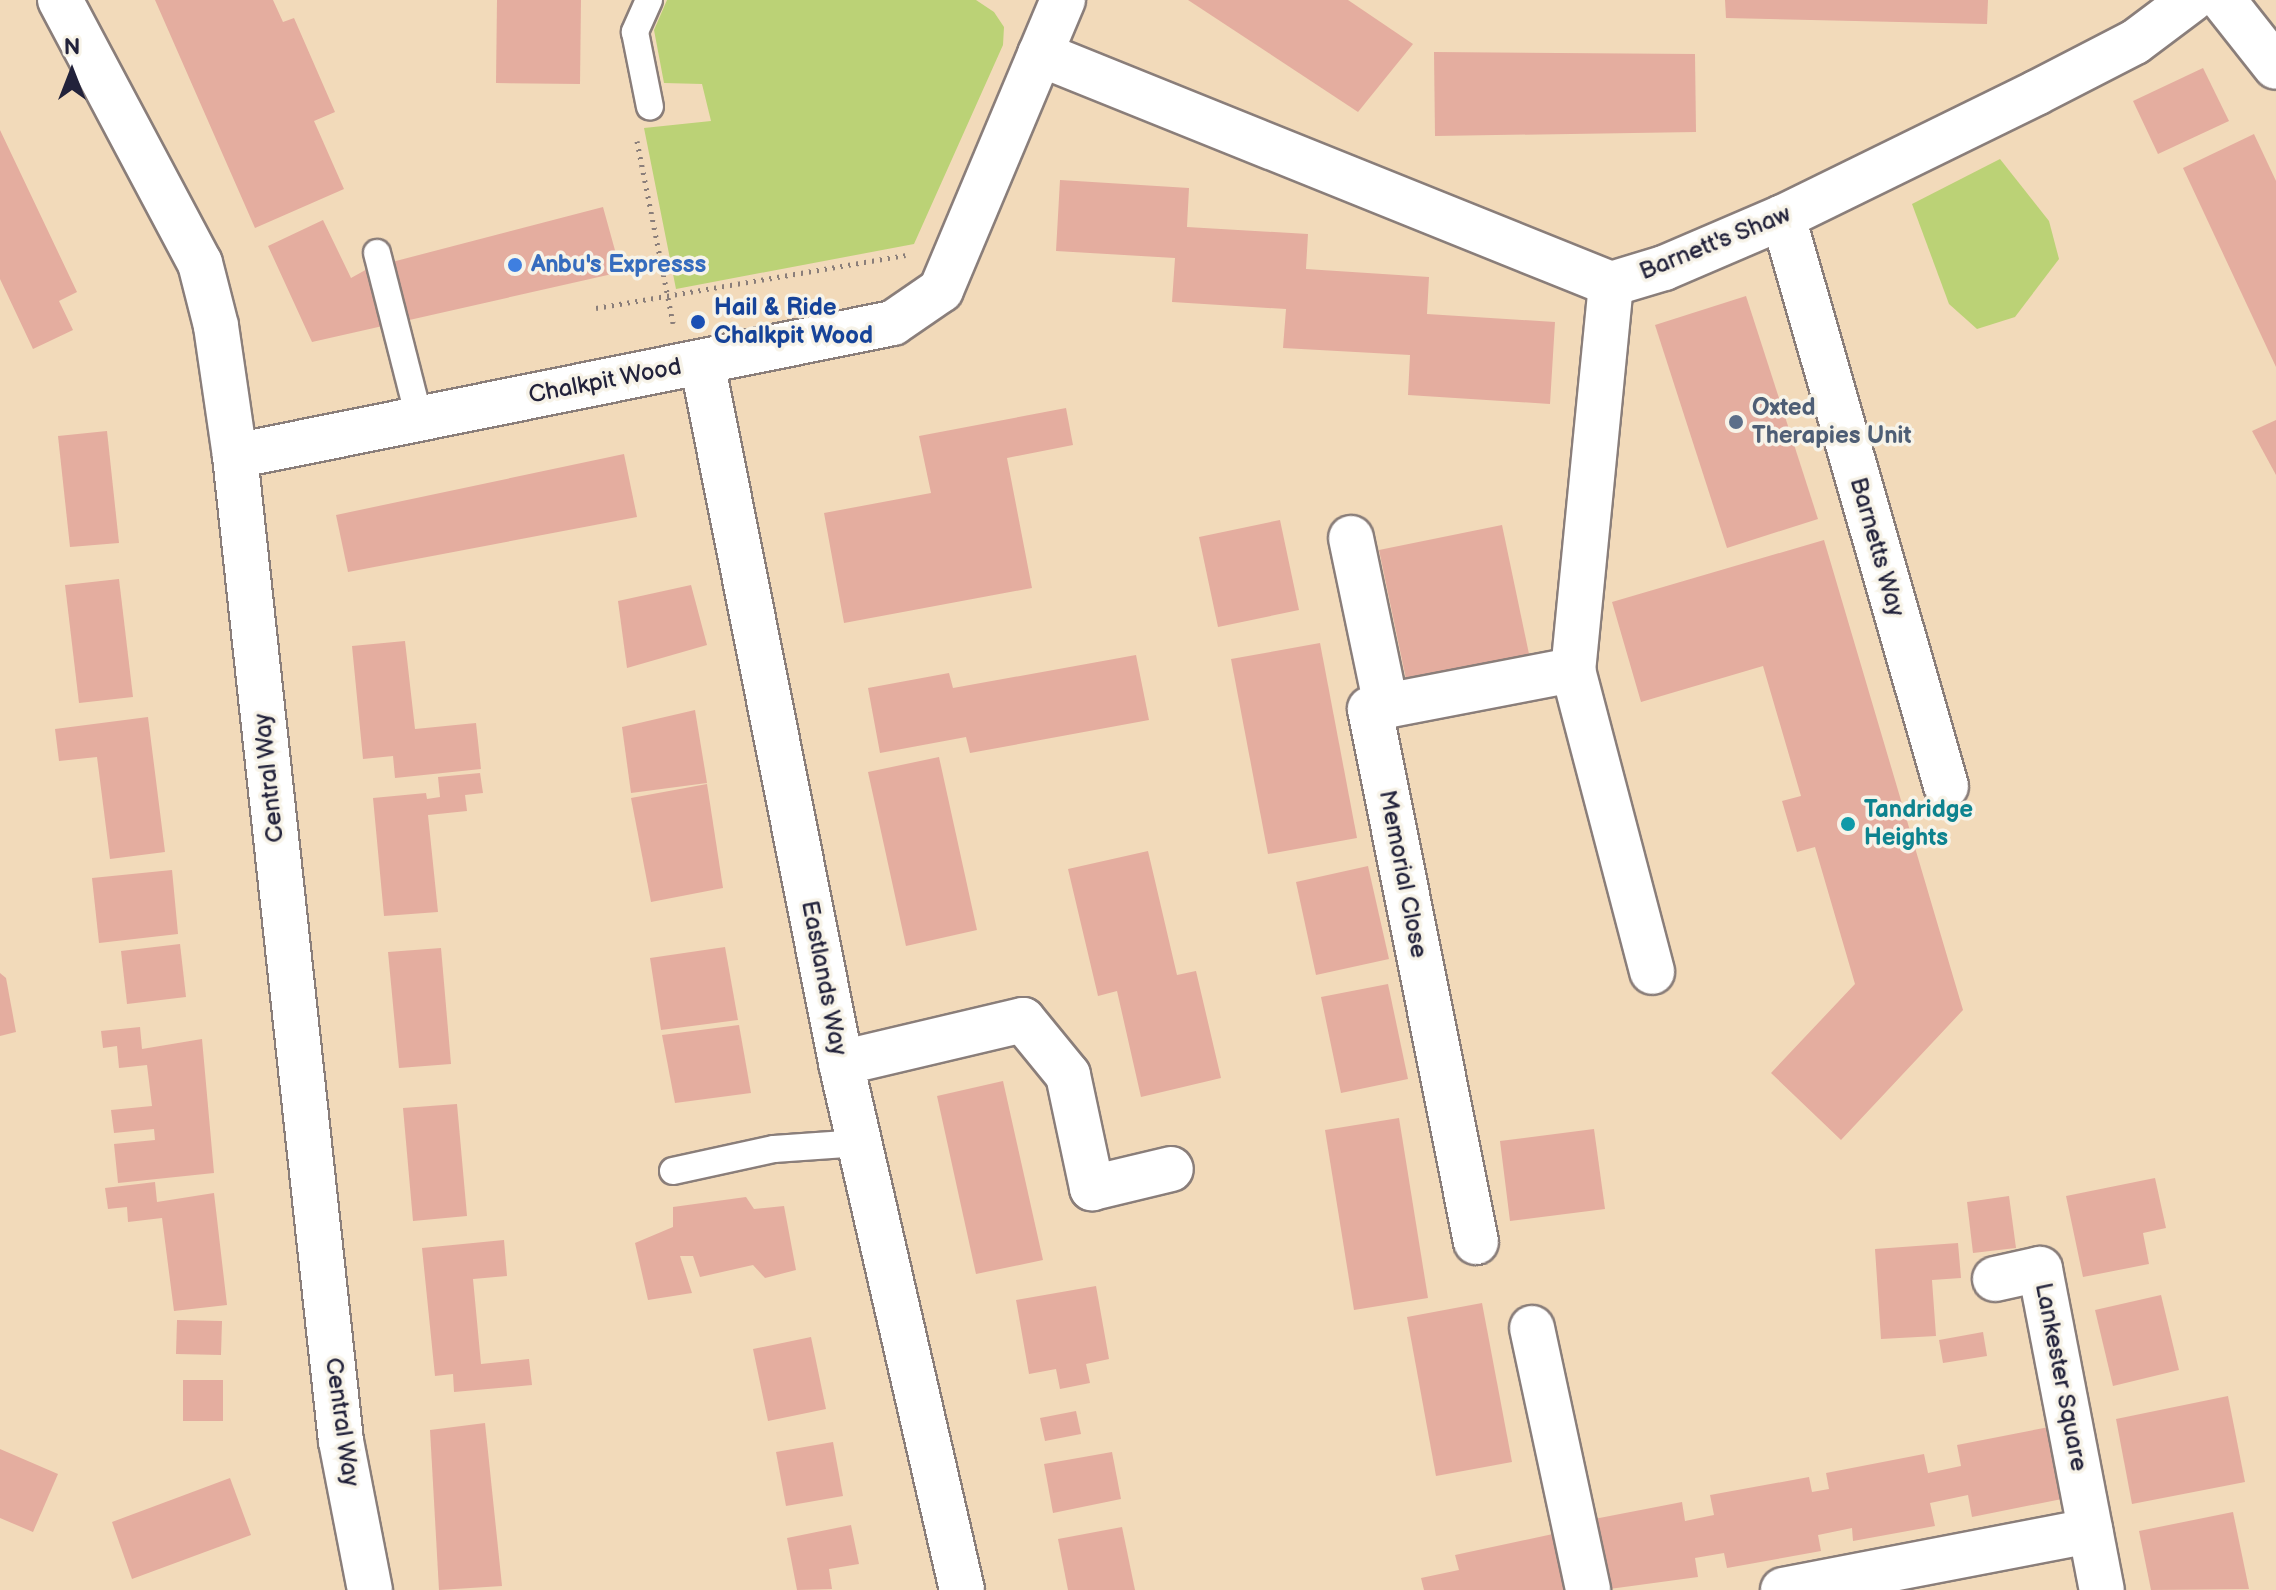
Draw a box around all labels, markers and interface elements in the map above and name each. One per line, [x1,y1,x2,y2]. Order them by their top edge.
north arrow [32,32,112,112]
text: N [64,34,80,61]
street label: Barnett's Shaw [1635,200,1795,286]
place label: Anbu's Expresss [531,251,706,279]
marker: Anbu's Expresss [506,256,524,274]
place label: Hail & Ride Chalkpit Wood [714,294,873,350]
marker: Hail & Ride Chalkpit Wood [689,313,707,331]
street label: Chalkpit Wood [526,352,684,410]
place label: Oxted Therapies Unit [1752,394,1911,450]
marker: Oxted Therapies Unit [1727,413,1745,431]
street label: Barnetts Way [1843,474,1911,620]
street label: Central Way [248,711,290,845]
street label: Memorial Close [1373,788,1433,960]
place label: Tandridge Heights [1864,796,1973,852]
marker: Tandridge Heights [1839,815,1857,833]
street label: Eastlands Way [795,898,853,1058]
street label: Lankester Square [2029,1280,2093,1474]
street label: Central Way [319,1355,365,1489]

